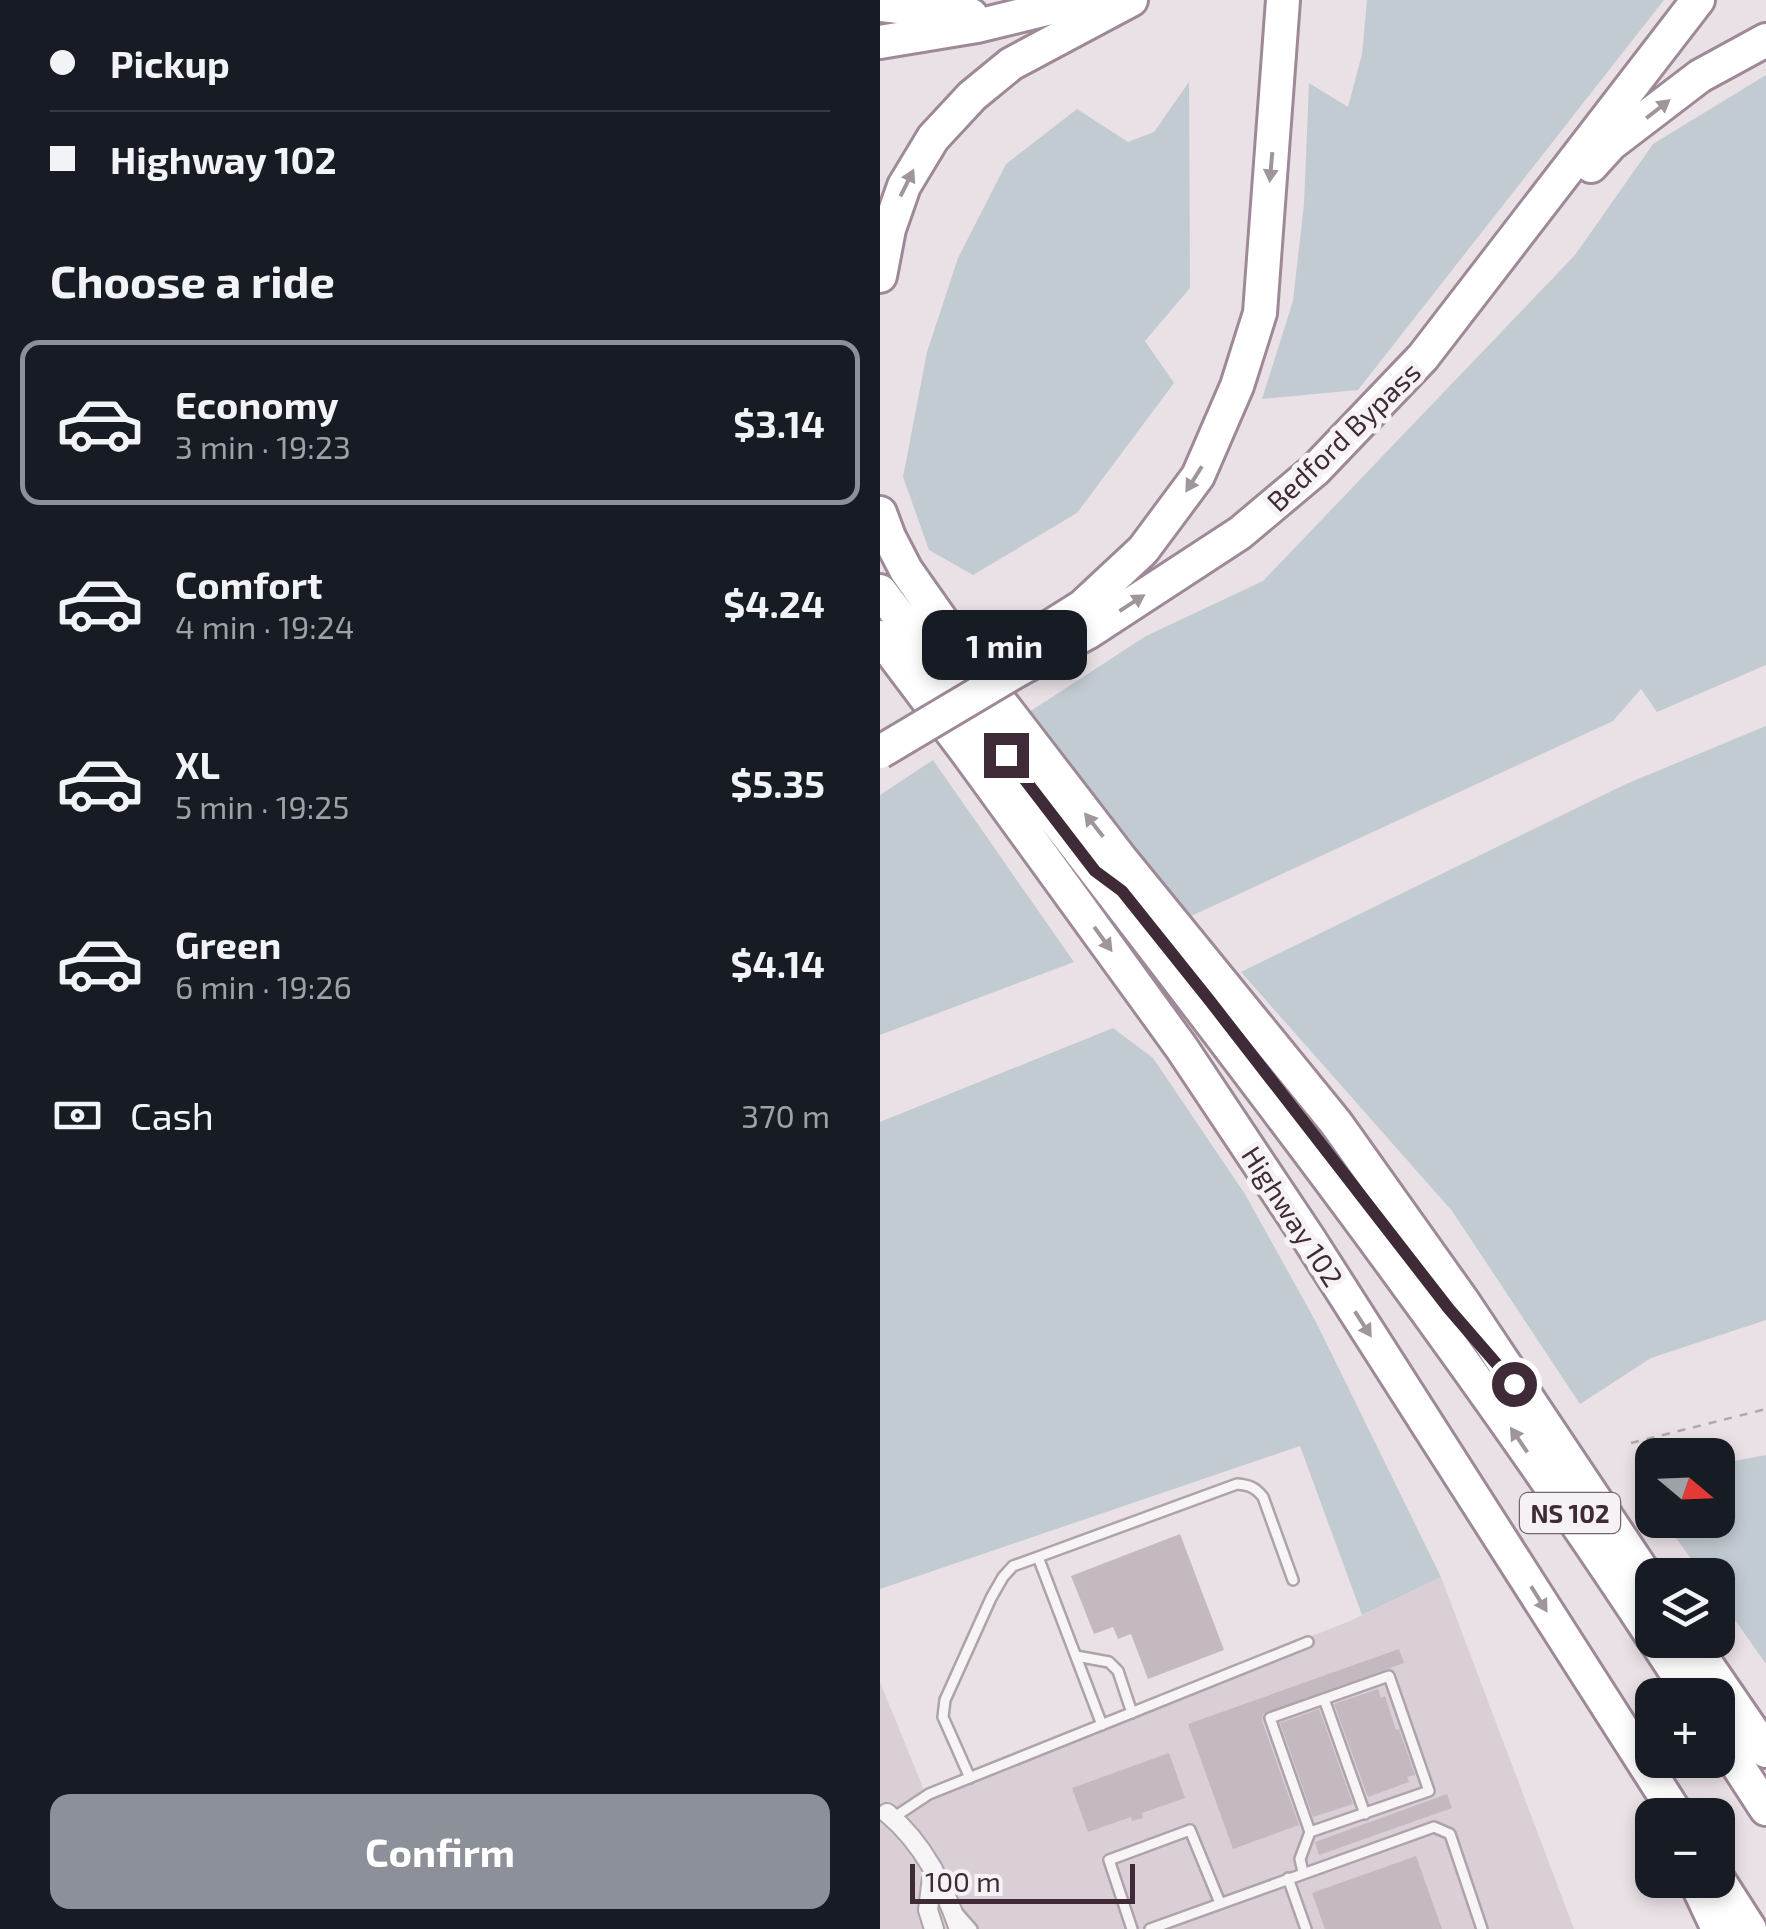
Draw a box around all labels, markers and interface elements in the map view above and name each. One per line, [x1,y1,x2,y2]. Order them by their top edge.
text: Pickup [110,40,230,86]
one-way arrow [1645,99,1671,120]
text: Highway 102 [110,136,337,182]
one-way arrow [1263,152,1279,184]
one-way arrow [898,168,915,197]
text: Choose a ride [50,253,335,307]
street label: Bedford Bypass [1259,354,1427,518]
icon: car [55,378,145,468]
text: Economy [175,381,339,427]
text: $3.14 [733,400,825,446]
text: 3 min · 19:23 [175,427,351,465]
one-way arrow [1185,465,1204,492]
icon: car [55,558,145,648]
text: Comfort [175,561,323,607]
text: $4.24 [723,580,825,626]
one-way arrow [1118,595,1146,613]
text: 4 min · 19:24 [175,607,354,645]
callout: 1 min [924,610,1088,680]
text: 1 min [966,626,1043,664]
route end [984,733,1029,778]
icon: car [55,738,145,828]
text: XL [175,741,220,787]
text: $5.35 [730,760,825,806]
text: 5 min · 19:25 [175,787,349,825]
one-way arrow [1085,812,1105,838]
icon: car [55,918,145,1008]
text: Green [175,921,281,967]
one-way arrow [1093,926,1112,952]
text: $4.14 [731,940,825,986]
text: 6 min · 19:26 [175,967,352,1005]
icon: cash [50,1088,105,1143]
text: Cash [130,1092,214,1138]
text: 370 m [741,1096,830,1134]
street label: Highway 102 [1235,1140,1351,1292]
one-way arrow [1353,1310,1371,1338]
route start [1492,1362,1537,1407]
one-way arrow [1511,1426,1529,1453]
north arrow [1635,1438,1735,1538]
map controls [1635,1438,1735,1898]
road number: NS 102 [1520,1493,1620,1533]
button: layers [1635,1558,1735,1658]
one-way arrow [1529,1586,1548,1613]
button: + [1635,1678,1735,1778]
button: Confirm [50,1794,830,1909]
button: − [1635,1798,1735,1898]
scale bar [910,1859,1135,1904]
text: 100 m [925,1864,1001,1898]

